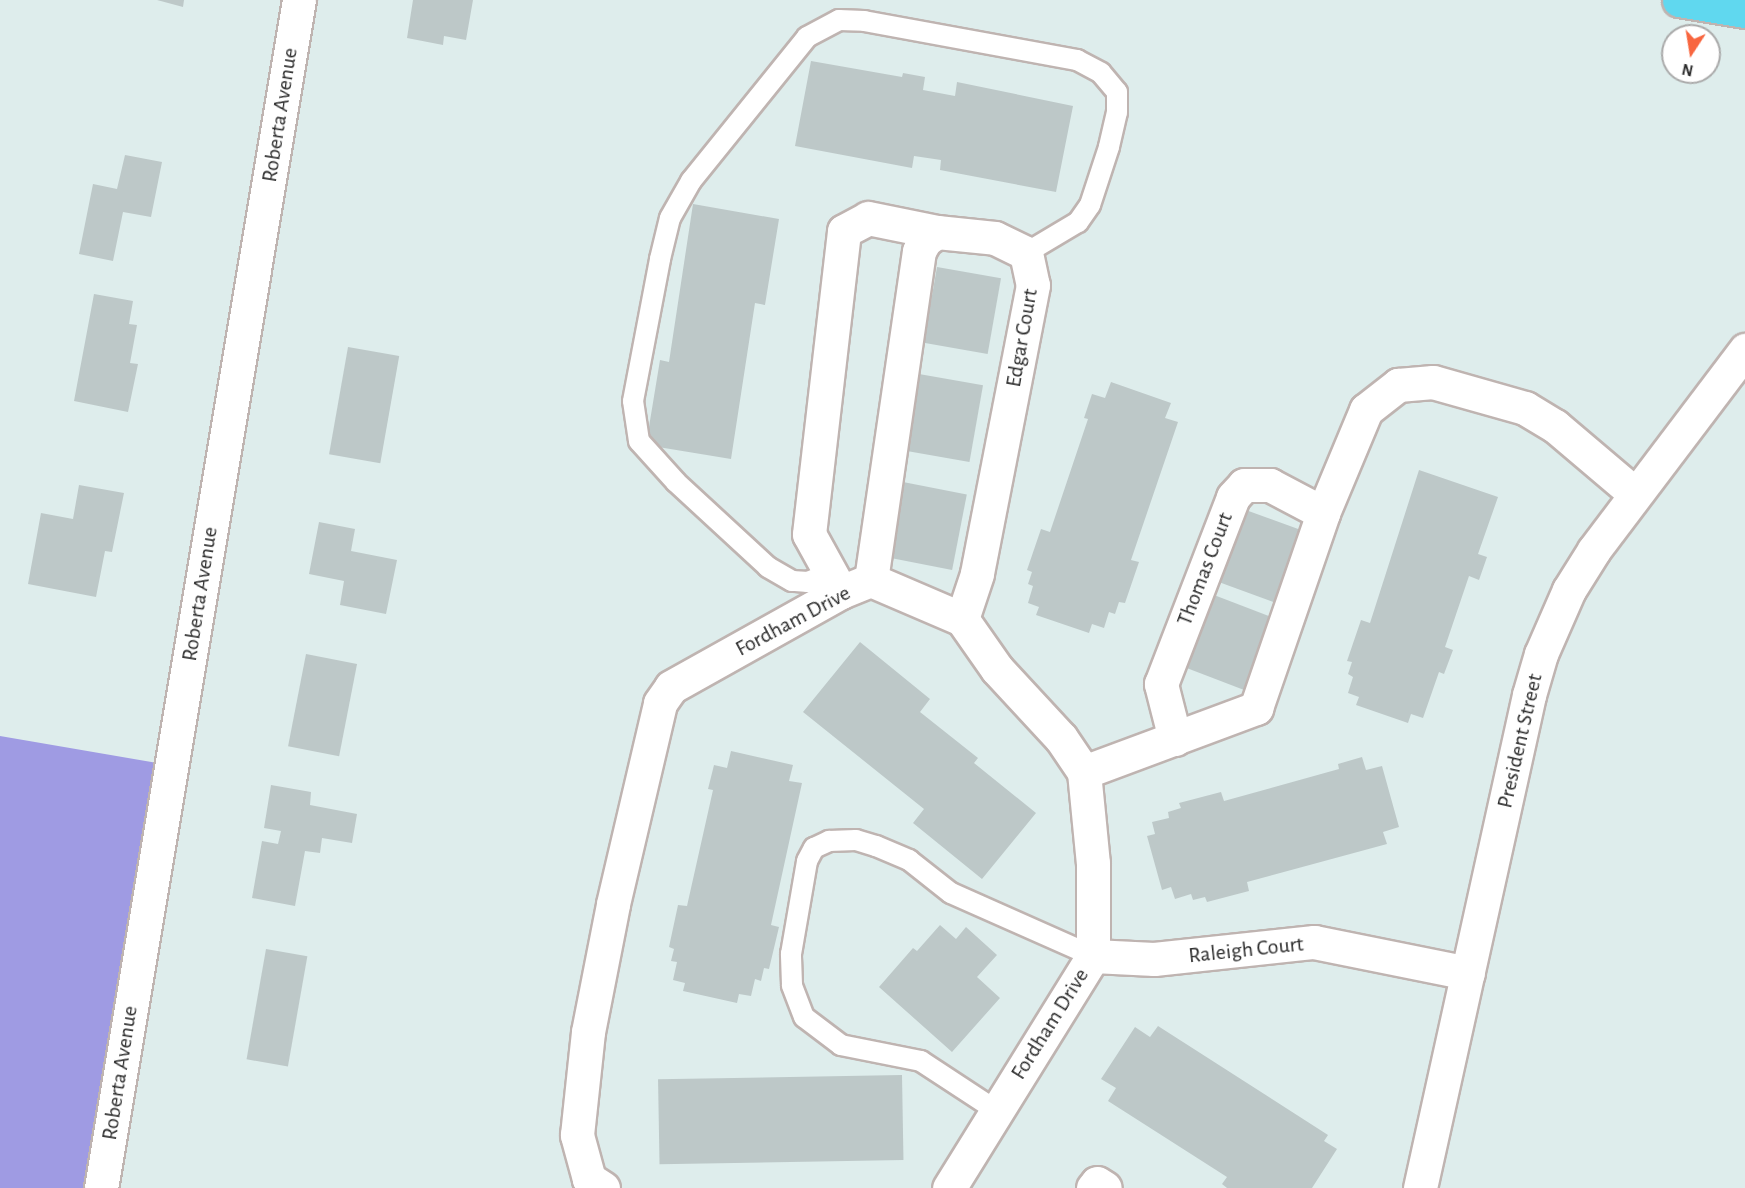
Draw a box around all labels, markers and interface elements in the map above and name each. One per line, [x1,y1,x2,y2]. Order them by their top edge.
north arrow [1661,24,1721,84]
street label: Roberta Avenue [256,46,304,184]
text: N [1681,61,1695,79]
street label: Edgar Court [1000,287,1044,389]
street label: Thomas Court [1171,509,1239,629]
street label: Roberta Avenue [176,525,224,663]
street label: Fordham Drive [731,580,855,662]
street label: President Street [1492,671,1548,811]
street label: Raleigh Court [1187,931,1305,969]
street label: Fordham Drive [1005,963,1095,1085]
street label: Roberta Avenue [96,1004,144,1142]

